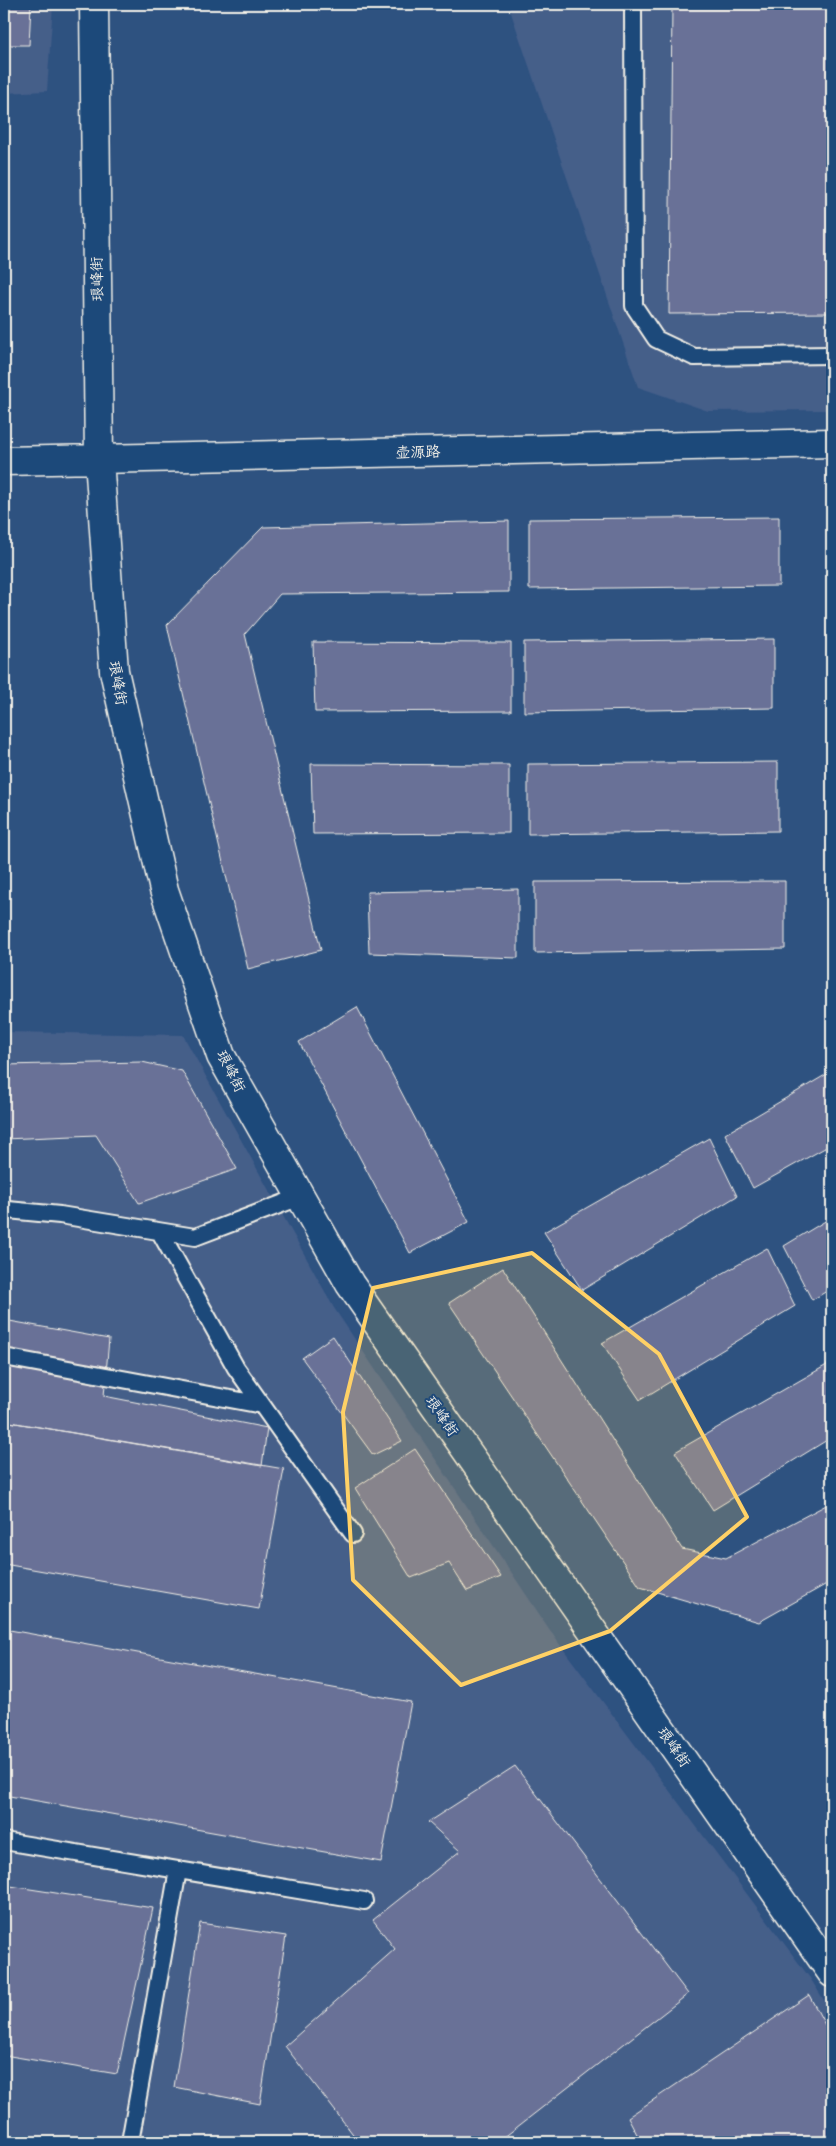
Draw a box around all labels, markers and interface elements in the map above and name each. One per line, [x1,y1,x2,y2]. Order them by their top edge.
street label: 琅峰街 [84,256,110,302]
street label: 壶源路 [395,439,441,465]
street label: 琅峰街 [101,659,135,707]
street label: 琅峰街 [209,1045,253,1097]
street label: 琅峰街 [418,1390,466,1442]
street label: 琅峰街 [650,1721,698,1773]

